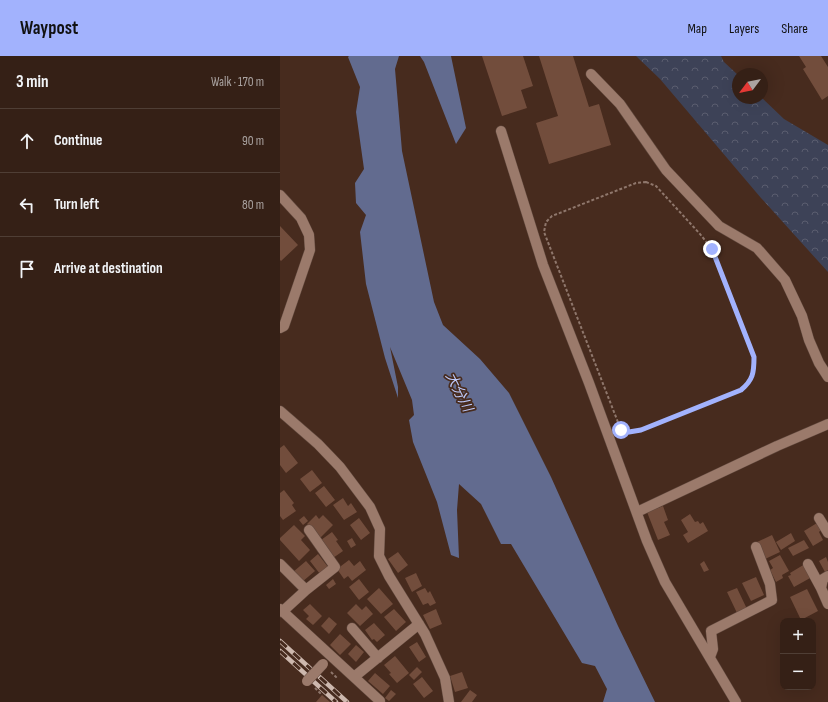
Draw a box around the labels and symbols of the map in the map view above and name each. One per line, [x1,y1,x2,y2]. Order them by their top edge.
north arrow [732,68,768,104]
route end [703,240,721,258]
water label: 大分川 [442,369,477,416]
route start [612,421,630,439]

